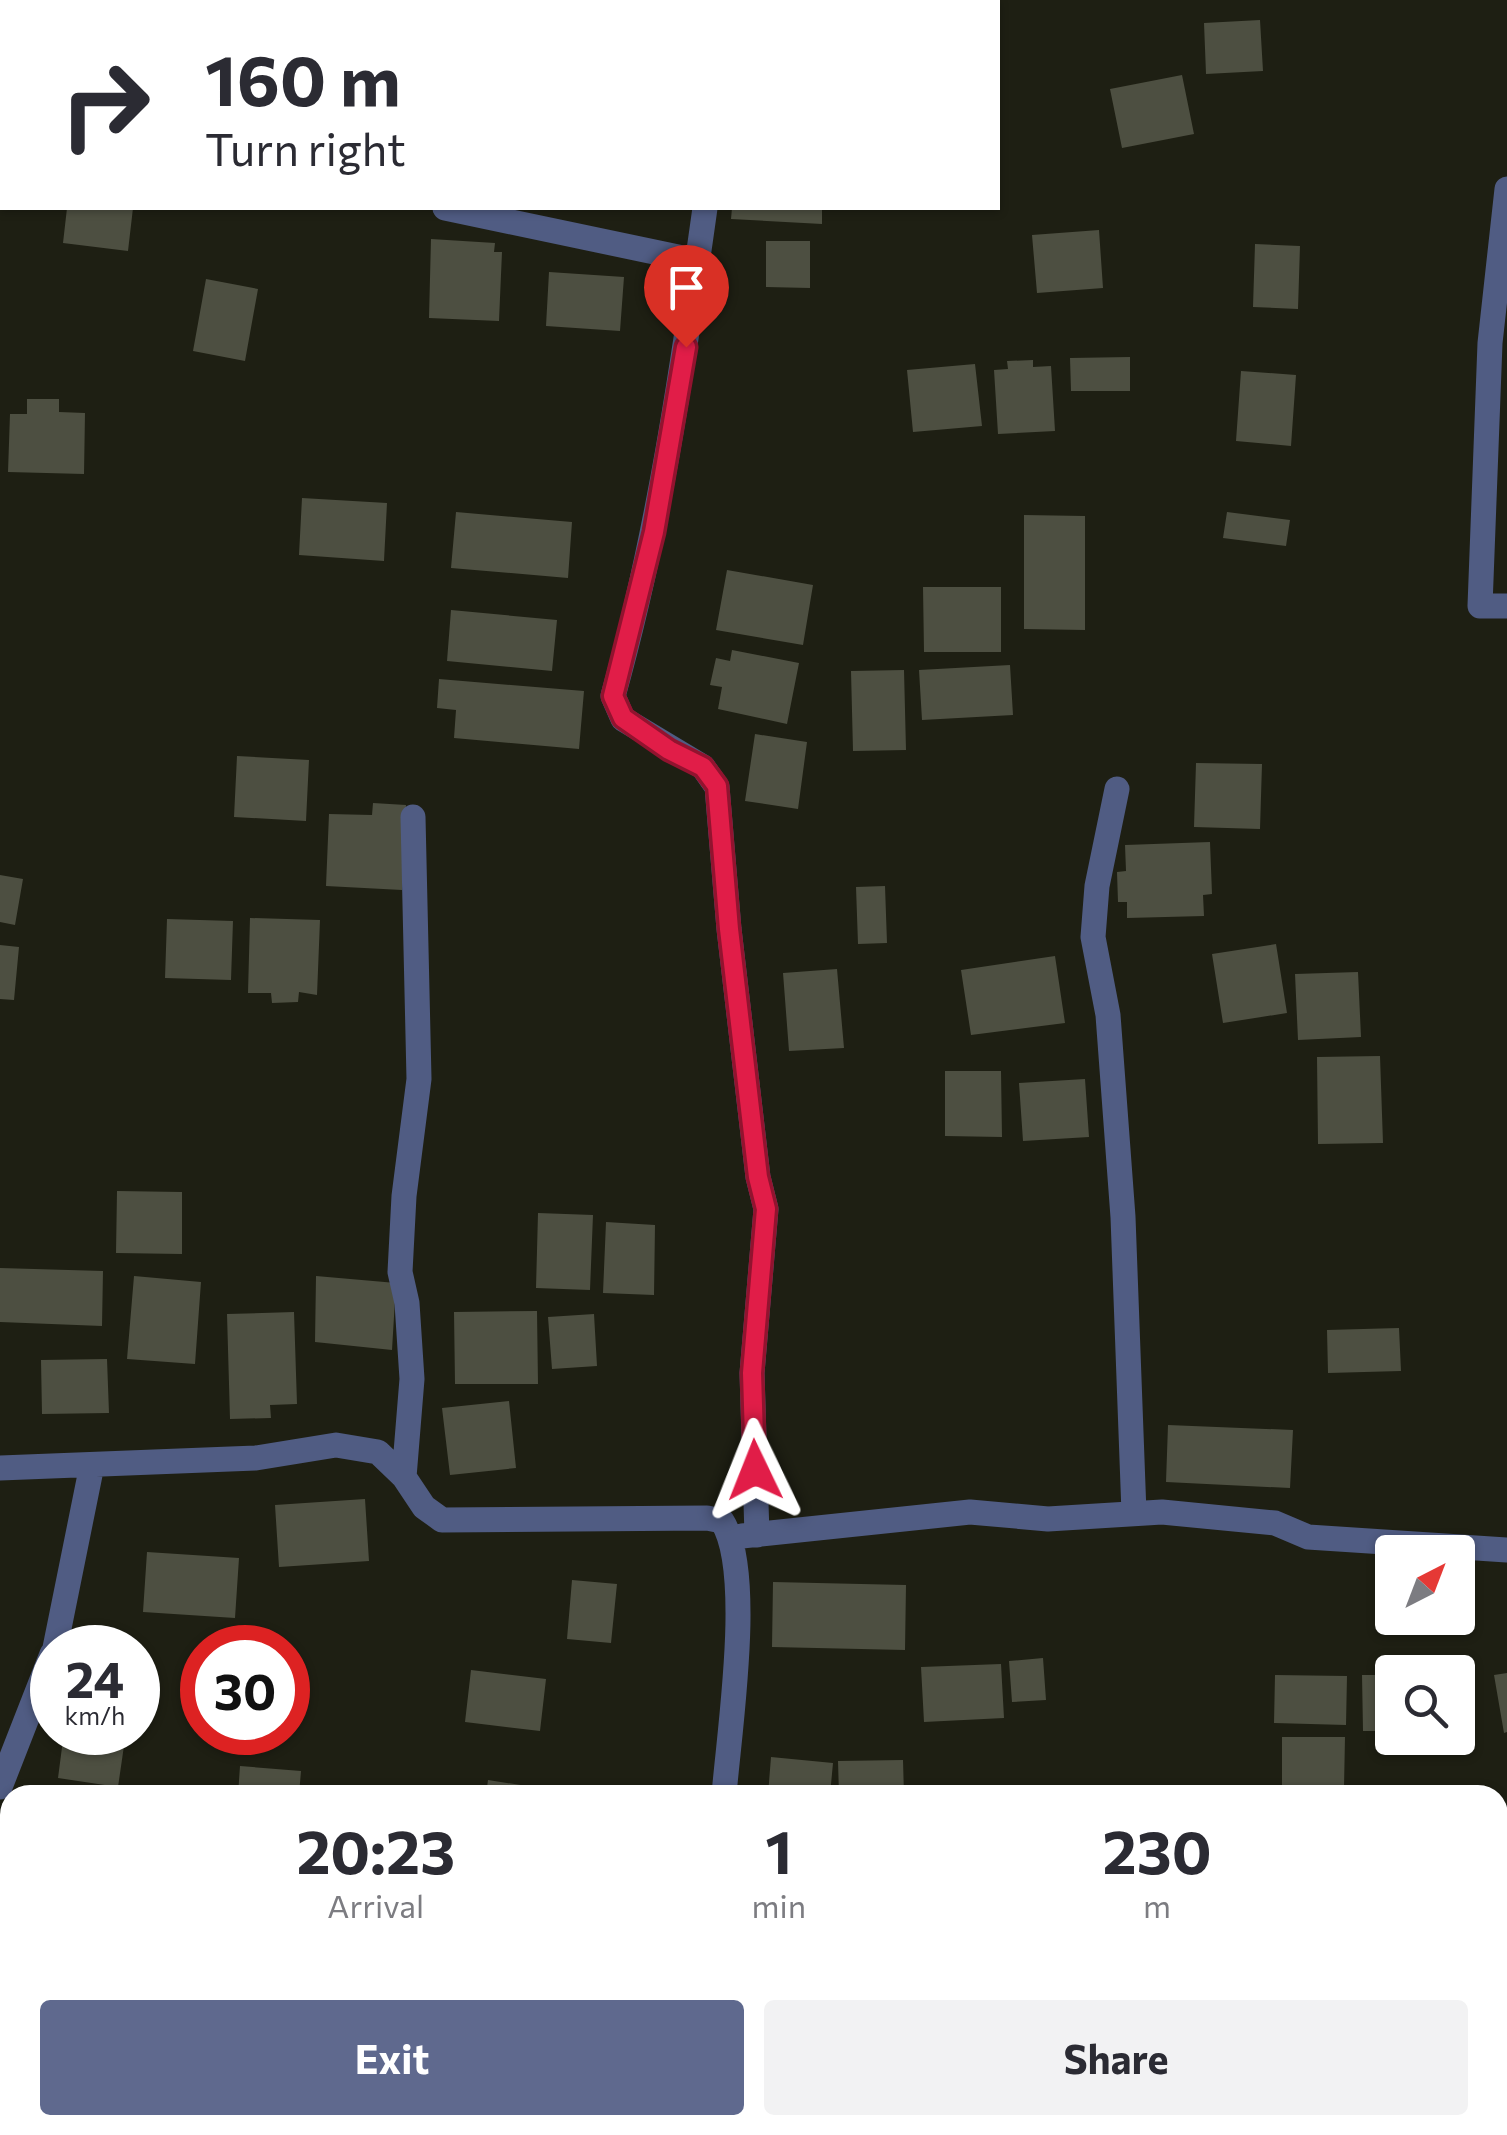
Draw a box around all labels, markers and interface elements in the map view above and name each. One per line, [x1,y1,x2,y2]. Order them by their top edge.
text: 160 m [205,35,401,120]
icon: right [40,40,170,170]
text: Turn right [205,120,406,175]
pin [644,245,729,348]
icon: arrive [659,260,714,315]
position arrow [703,1418,807,1522]
north arrow [1375,1535,1475,1635]
map controls [1375,1535,1475,1755]
speed limit sign: 30 [180,1625,310,1755]
text: 24 [66,1647,124,1708]
button: search [1375,1655,1475,1755]
text: km/h [65,1700,125,1730]
text: 20:23 [296,1813,455,1886]
text: 1 [765,1813,792,1886]
text: 230 [1103,1813,1212,1886]
text: Arrival [327,1885,424,1925]
text: min [752,1885,806,1925]
text: m [1143,1885,1171,1925]
button: Exit [40,2000,744,2115]
button: Share [764,2000,1468,2115]

